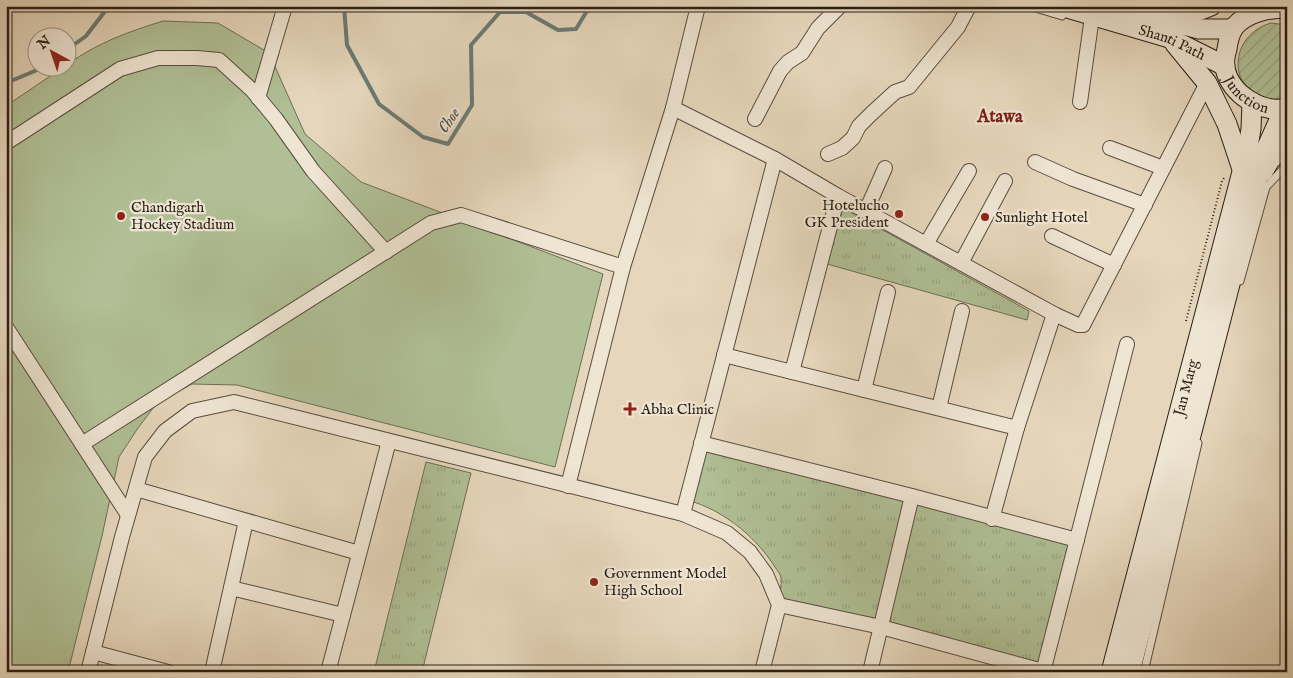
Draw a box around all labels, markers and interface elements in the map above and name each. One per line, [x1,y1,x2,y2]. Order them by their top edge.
street label: Shanti Path [1136,21,1209,65]
north arrow [28,28,78,78]
text: N [33,32,55,54]
street label: Junction [1218,71,1271,118]
water label: Choe [434,104,466,137]
district label: Atawa [976,106,1024,129]
place label: Hotelucho GK President [805,196,889,232]
place label: Chandigarh Hockey Stadium [131,198,235,234]
marker: Hotelucho GK President [893,208,905,220]
place label: Sunlight Hotel [995,208,1089,227]
marker: Chandigarh Hockey Stadium [115,210,127,222]
marker: Sunlight Hotel [979,211,991,223]
street label: Jan Marg [1169,357,1203,420]
place label: Abha Clinic [640,400,714,419]
marker: Abha Clinic [623,402,637,416]
place label: Government Model High School [604,564,728,600]
marker: Government Model High School [588,576,600,588]

